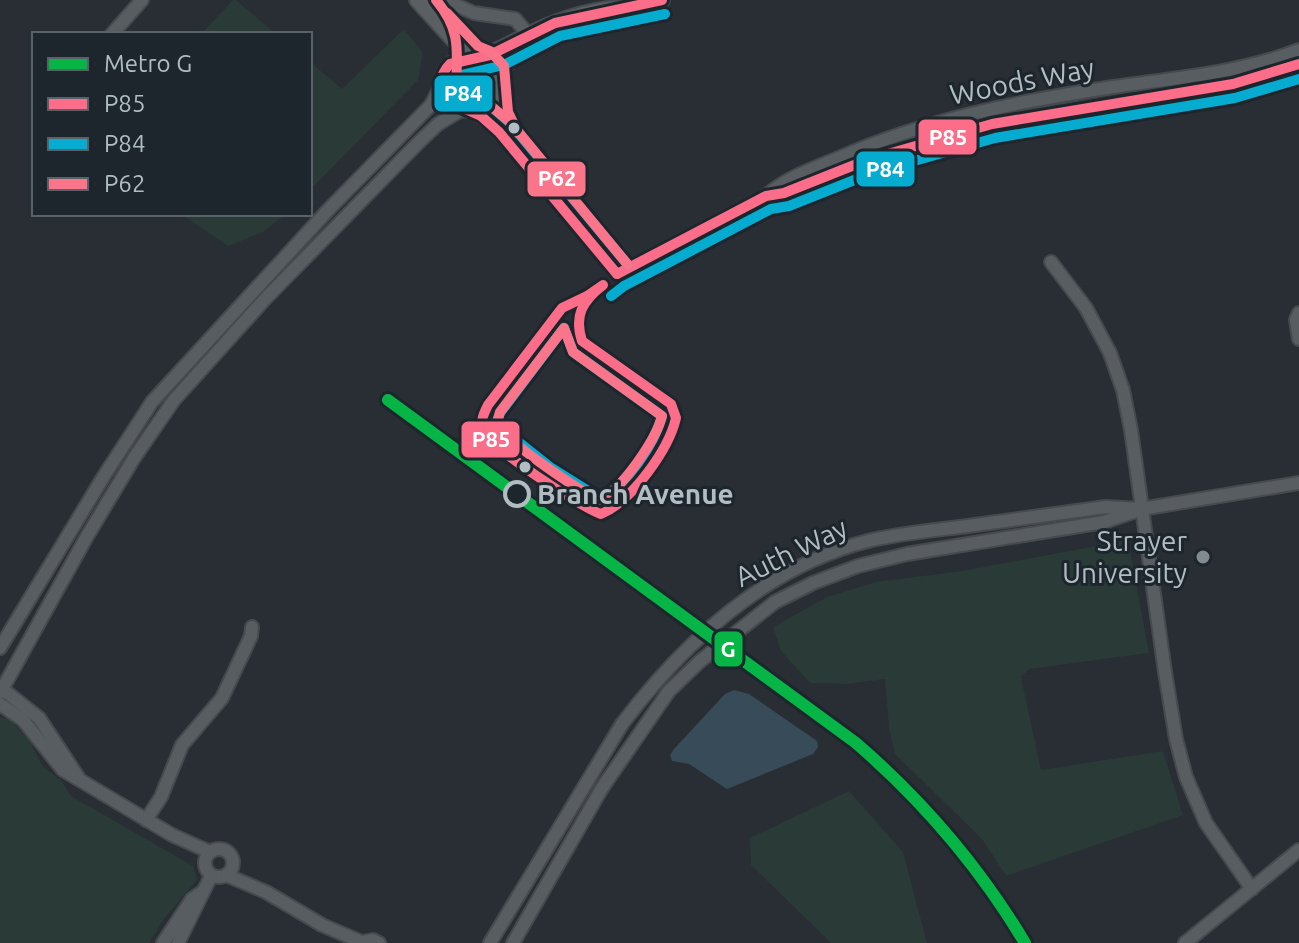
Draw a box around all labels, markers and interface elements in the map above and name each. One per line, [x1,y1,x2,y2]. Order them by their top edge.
legend [32,32,312,216]
text: Metro G [104,50,192,77]
street label: Woods Way [947,51,1097,110]
line badge: P84 [433,74,494,113]
text: P84 [444,80,482,105]
text: P85 [104,90,145,117]
line badge: P85 [917,118,978,156]
unlabelled marker [506,120,522,136]
text: P85 [929,124,967,149]
text: P84 [104,130,145,157]
line badge: P84 [855,150,916,188]
text: P84 [866,156,904,181]
line badge: P62 [526,160,587,198]
text: P62 [538,165,576,190]
text: P62 [104,170,145,197]
line badge: P85 [460,420,521,459]
text: P85 [472,426,510,451]
unlabelled marker [517,459,533,475]
place label: Branch Avenue [537,478,734,509]
marker: Branch Avenue [504,481,530,507]
street label: Auth Way [730,511,852,592]
place label: Strayer University [1062,525,1187,588]
marker: Strayer University [1194,548,1212,566]
line badge: G [713,630,744,668]
text: G [720,636,736,661]

